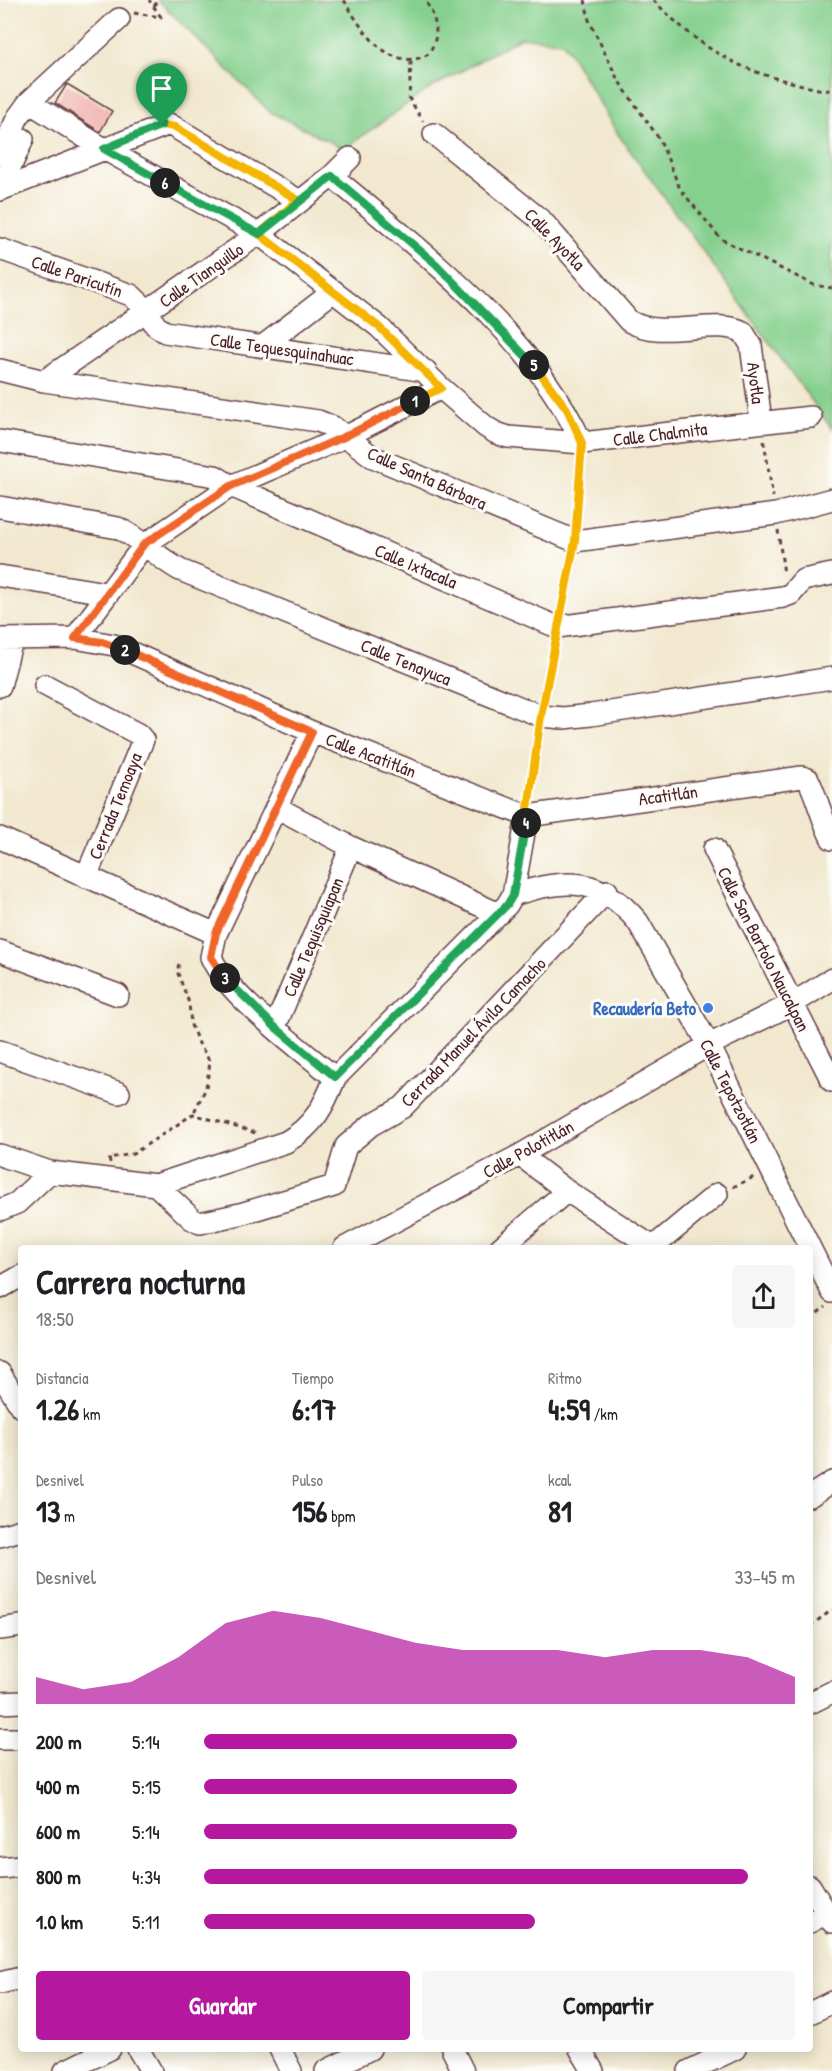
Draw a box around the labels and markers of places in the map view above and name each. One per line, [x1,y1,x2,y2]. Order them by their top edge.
pin [136,63,187,125]
pin: 6 [150,168,180,198]
pin: 5 [519,350,549,380]
pin: 1 [400,386,430,416]
pin: 2 [110,635,140,665]
pin: 4 [511,808,541,838]
pin: 3 [210,963,240,993]
place label: Recaudería Beto [593,996,697,1021]
marker: Recaudería Beto [701,1001,715,1015]

